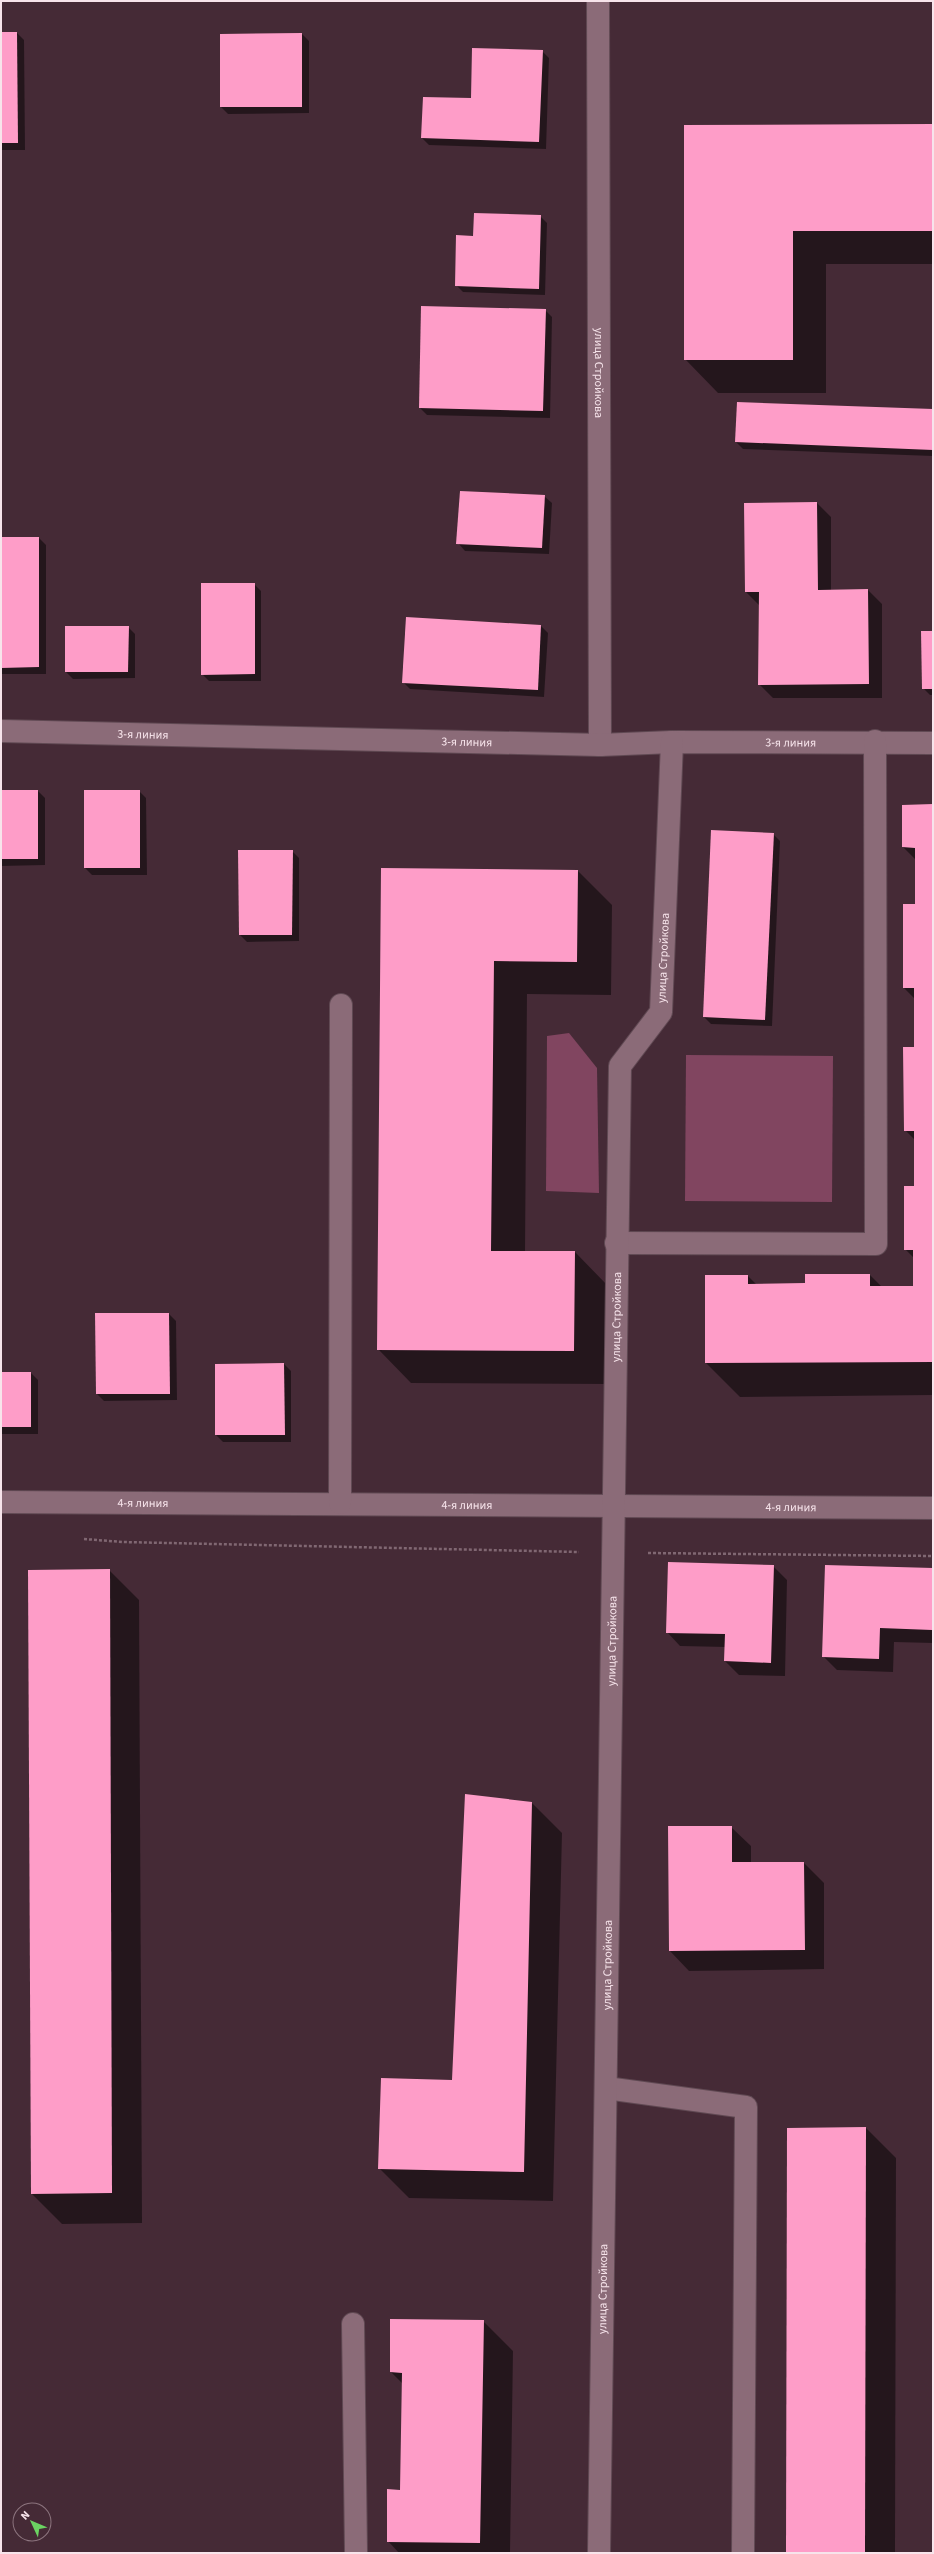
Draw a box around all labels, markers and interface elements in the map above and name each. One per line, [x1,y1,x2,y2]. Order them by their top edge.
street label: улица Стройкова [590,328,607,418]
street label: 3-я линия [117,726,169,744]
street label: 3-я линия [441,733,493,751]
street label: 3-я линия [765,734,816,752]
street label: улица Стройкова [653,913,674,1004]
street label: улица Стройкова [608,1272,626,1362]
street label: 4-я линия [117,1495,169,1512]
street label: 4-я линия [441,1497,493,1514]
street label: 4-я линия [765,1499,817,1516]
street label: улица Стройкова [603,1596,622,1686]
street label: улица Стройкова [599,1920,617,2010]
street label: улица Стройкова [594,2244,612,2334]
north arrow [12,2502,52,2542]
text: N [17,2508,33,2523]

